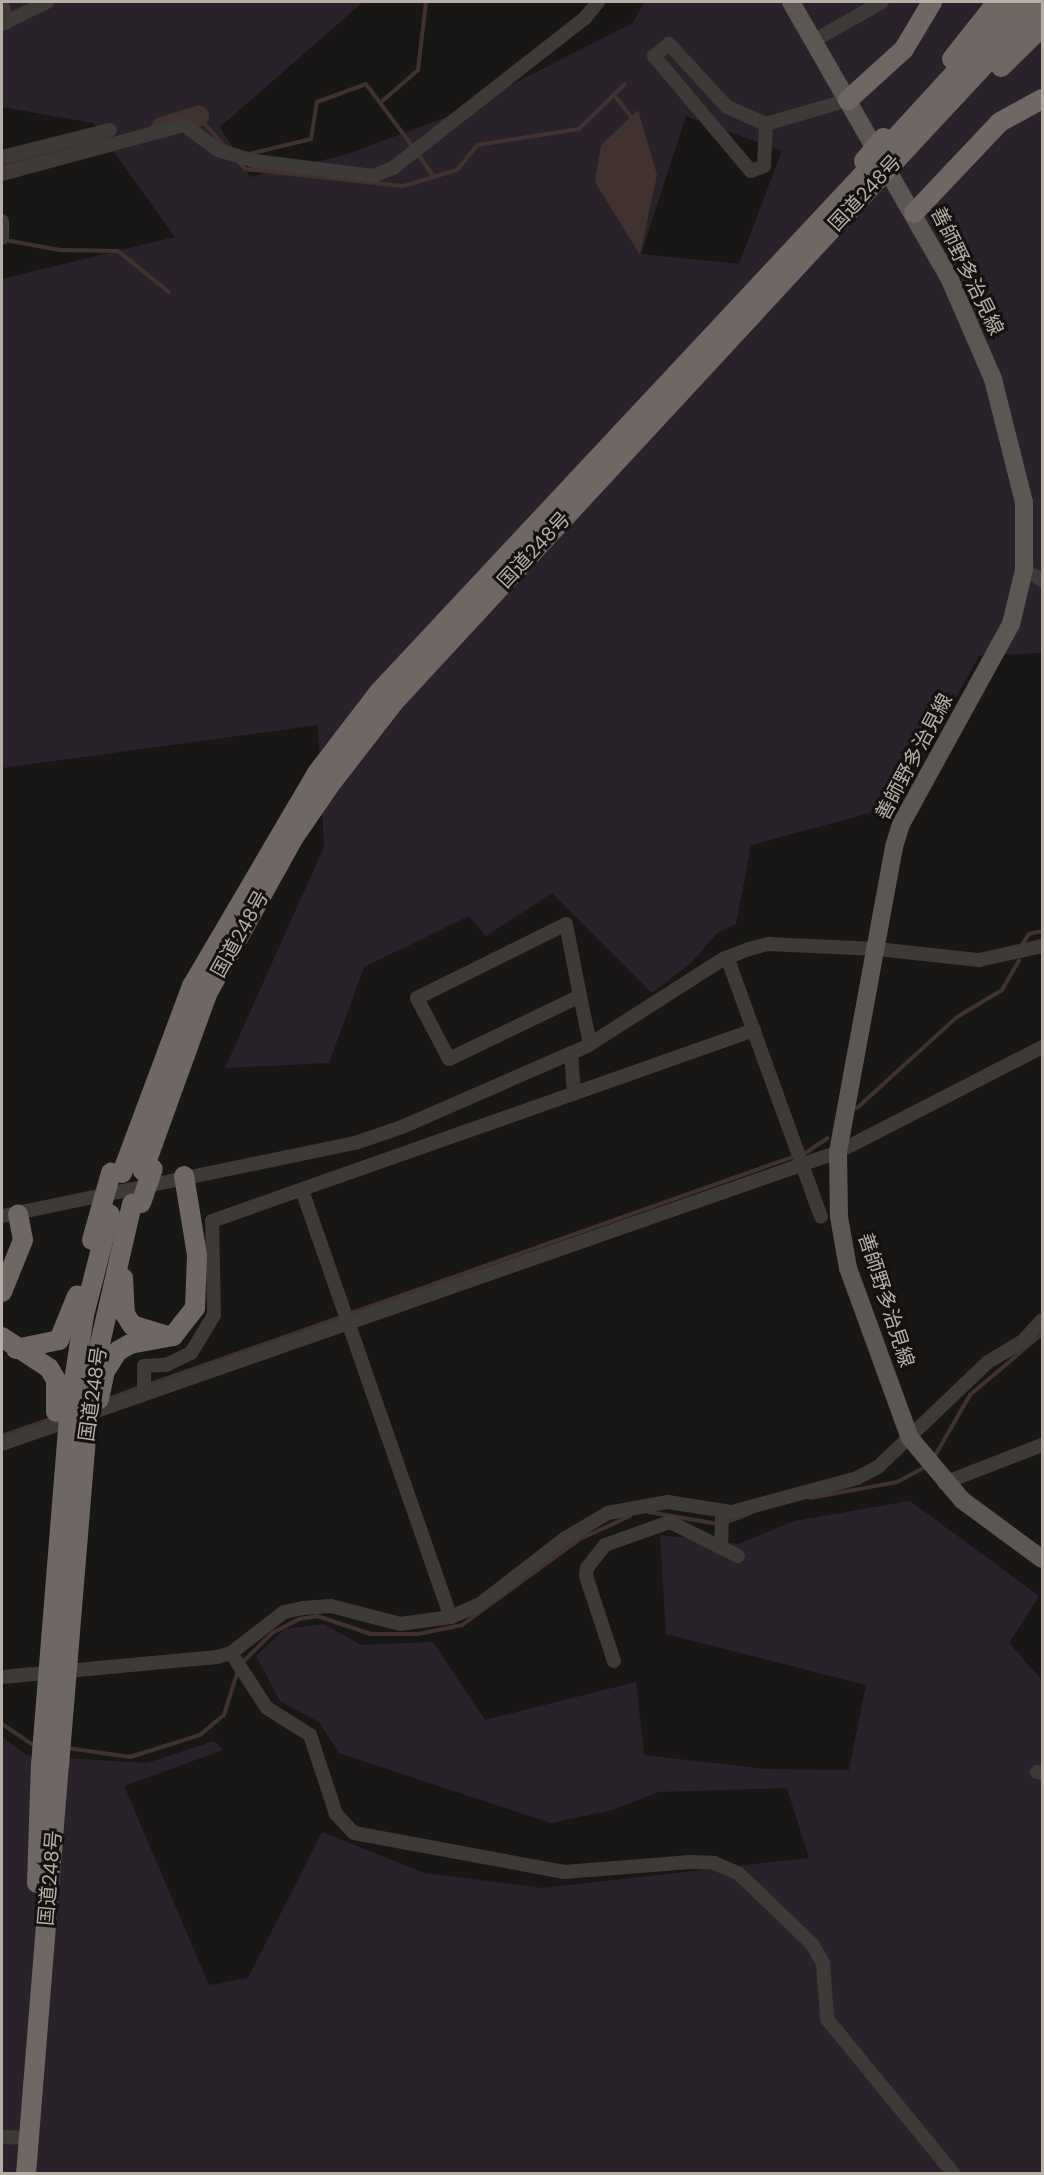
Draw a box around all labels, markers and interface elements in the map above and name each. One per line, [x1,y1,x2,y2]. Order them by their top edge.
street label: 国道248号 [824,150,906,236]
street label: 善師野多治見線 [926,203,1008,339]
street label: 国道248号 [493,507,575,593]
street label: 善師野多治見線 [871,690,957,824]
street label: 国道248号 [206,886,274,982]
street label: 善師野多治見線 [853,1230,919,1370]
street label: 国道248号 [74,1345,112,1443]
street label: 国道248号 [34,1829,66,1927]

